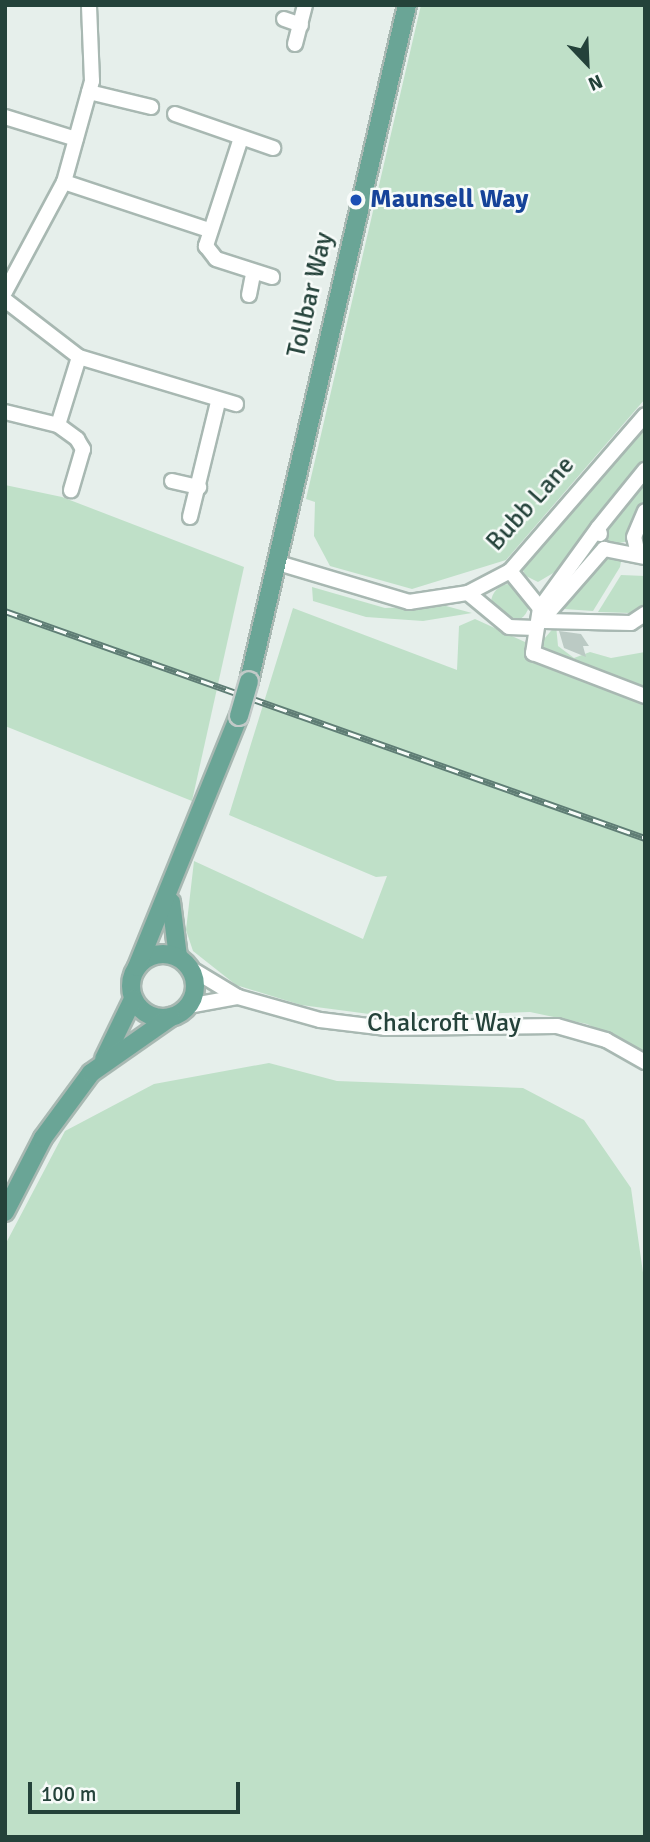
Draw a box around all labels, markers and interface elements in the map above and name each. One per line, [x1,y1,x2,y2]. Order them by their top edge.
north arrow [552,28,622,98]
text: N [584,69,606,96]
place label: Maunsell Way [370,184,528,216]
marker: Maunsell Way [348,192,364,208]
street label: Tollbar Way [281,229,341,361]
street label: Bubb Lane [480,450,582,558]
street label: Chalcroft Way [367,1008,521,1040]
scale bar [32,1769,243,1813]
text: 100 m [41,1781,96,1807]

